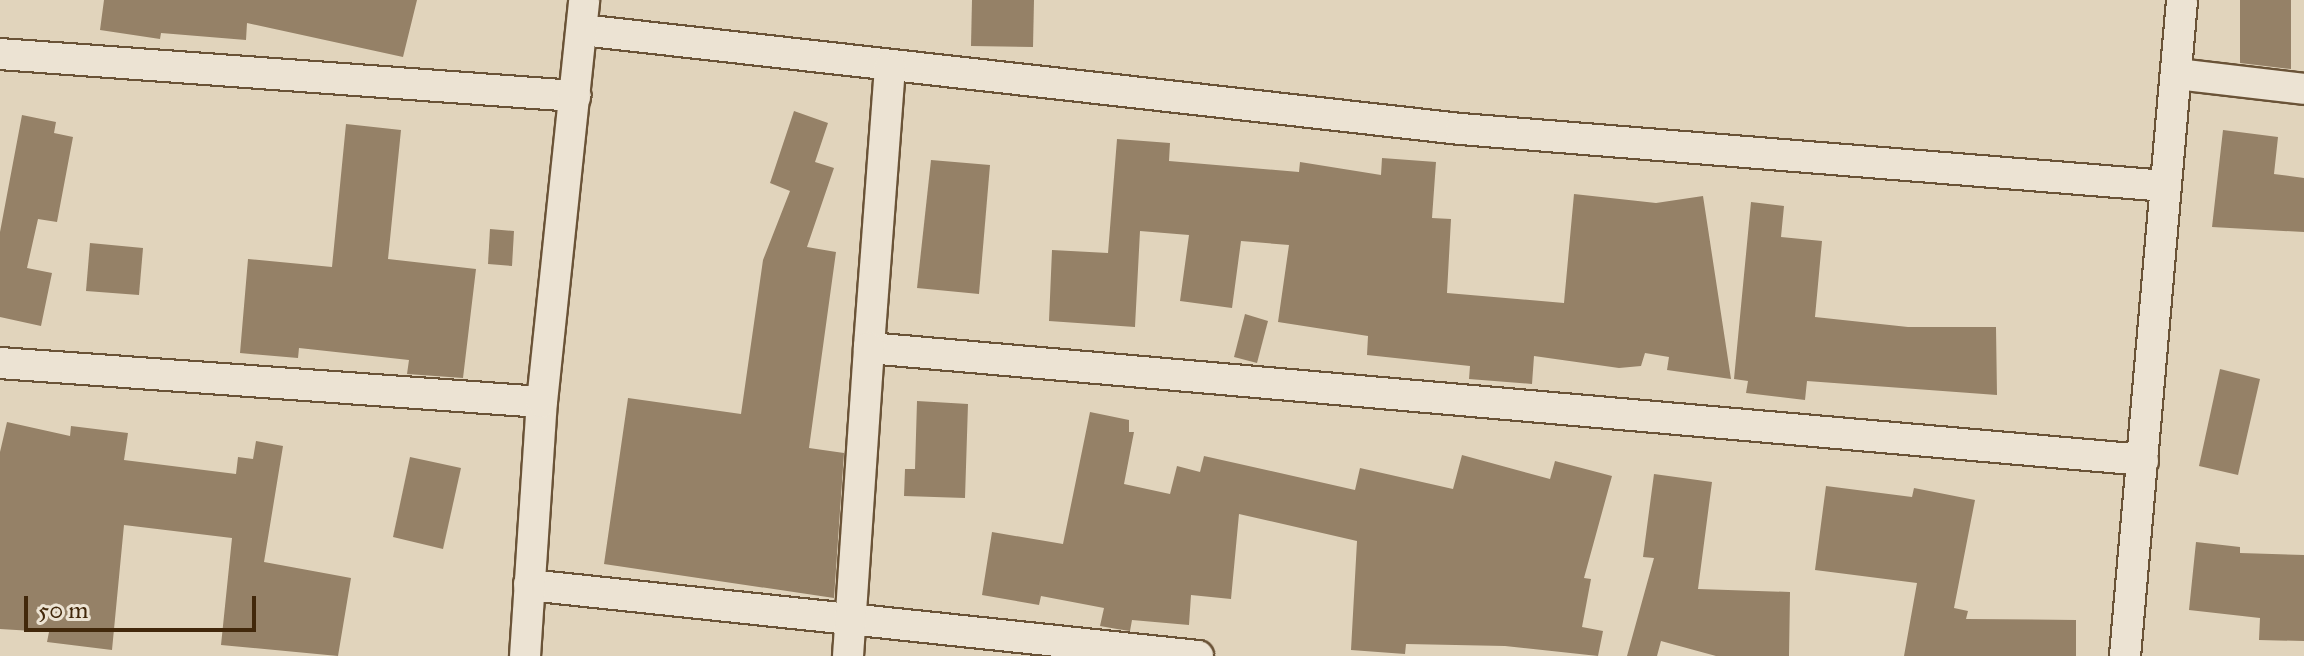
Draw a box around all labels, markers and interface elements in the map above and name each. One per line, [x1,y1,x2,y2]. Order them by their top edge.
scale bar [28,580,260,630]
text: 50 m [38,595,88,625]

